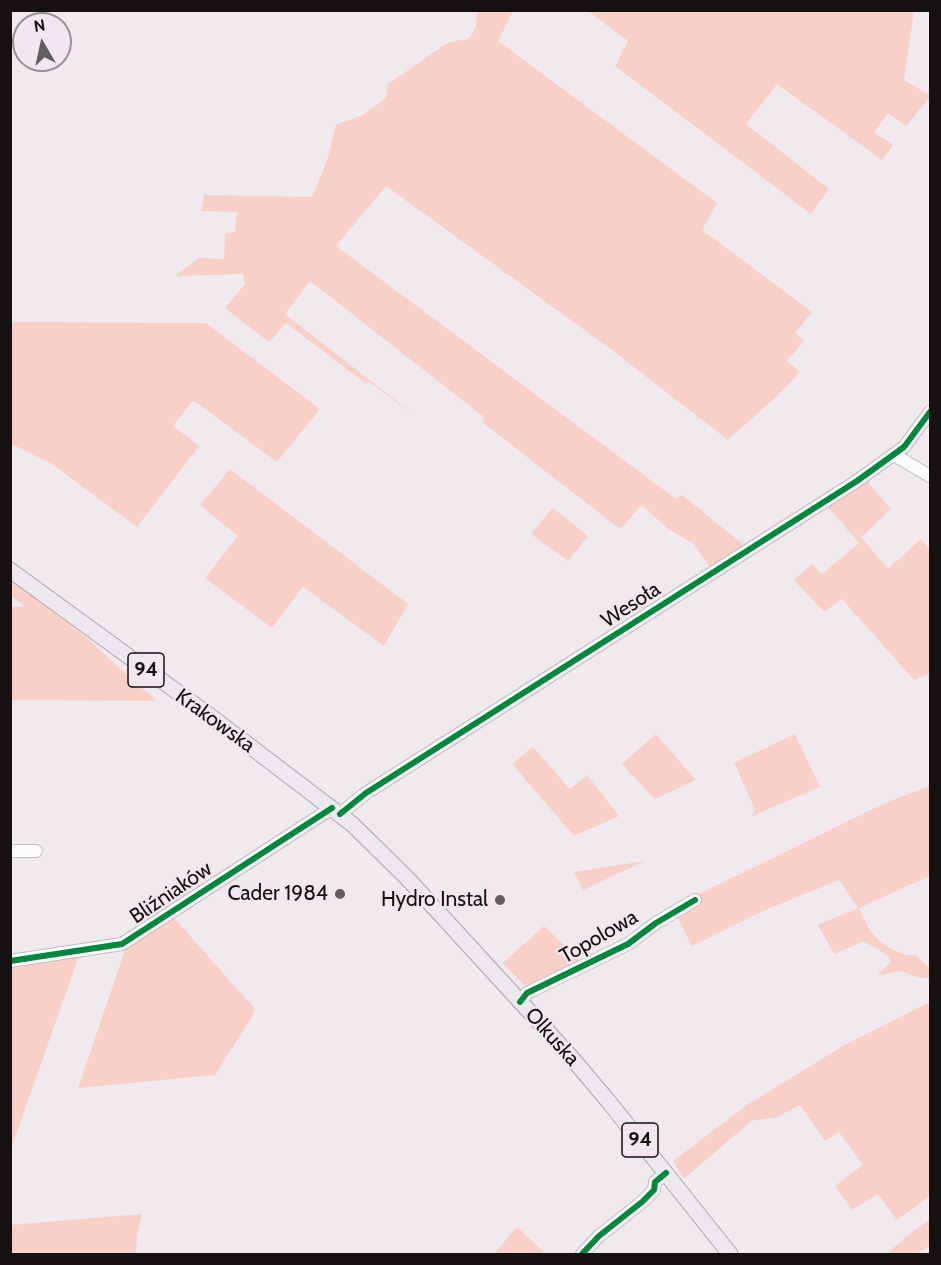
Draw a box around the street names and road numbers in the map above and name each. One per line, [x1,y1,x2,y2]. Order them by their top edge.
street label: Wesoła [597,577,665,633]
road number: 94 [128,653,164,687]
street label: Krakowska [170,684,260,758]
street label: Bliźniaków [125,856,217,930]
street label: Topolowa [556,905,642,969]
street label: Olkuska [519,1003,585,1071]
road number: 94 [622,1123,658,1157]

